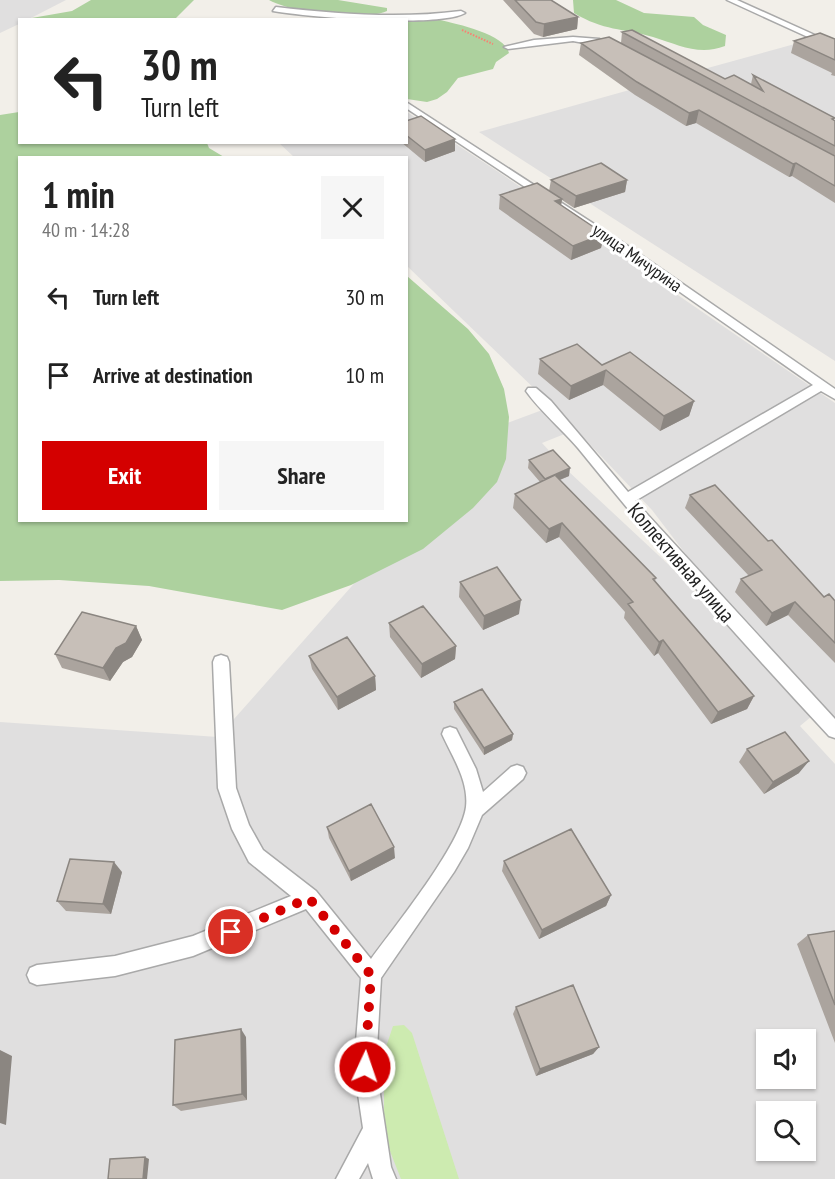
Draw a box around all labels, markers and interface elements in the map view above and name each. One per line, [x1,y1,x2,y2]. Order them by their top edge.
text: 30 m [141,37,218,92]
icon: left [42,42,120,120]
text: Turn left [141,90,219,124]
text: 1 min [42,171,115,218]
button: close [321,176,384,239]
text: 40 m · 14:28 [42,217,130,243]
street label: улица Мичурина [588,218,687,297]
icon: left [42,281,75,314]
text: Turn left [93,283,159,311]
text: 30 m [345,283,384,311]
icon: arrive [42,359,75,392]
text: Arrive at destination [93,361,253,389]
text: 10 m [345,361,384,389]
button: Exit [42,441,207,510]
button: Share [219,441,384,510]
street label: Коллективная улица [622,497,741,628]
pin [205,906,256,957]
icon: arrive [214,915,247,948]
map controls [756,1029,816,1161]
button: sound [756,1029,816,1089]
position arrow [333,1035,397,1099]
button: search [756,1101,816,1161]

